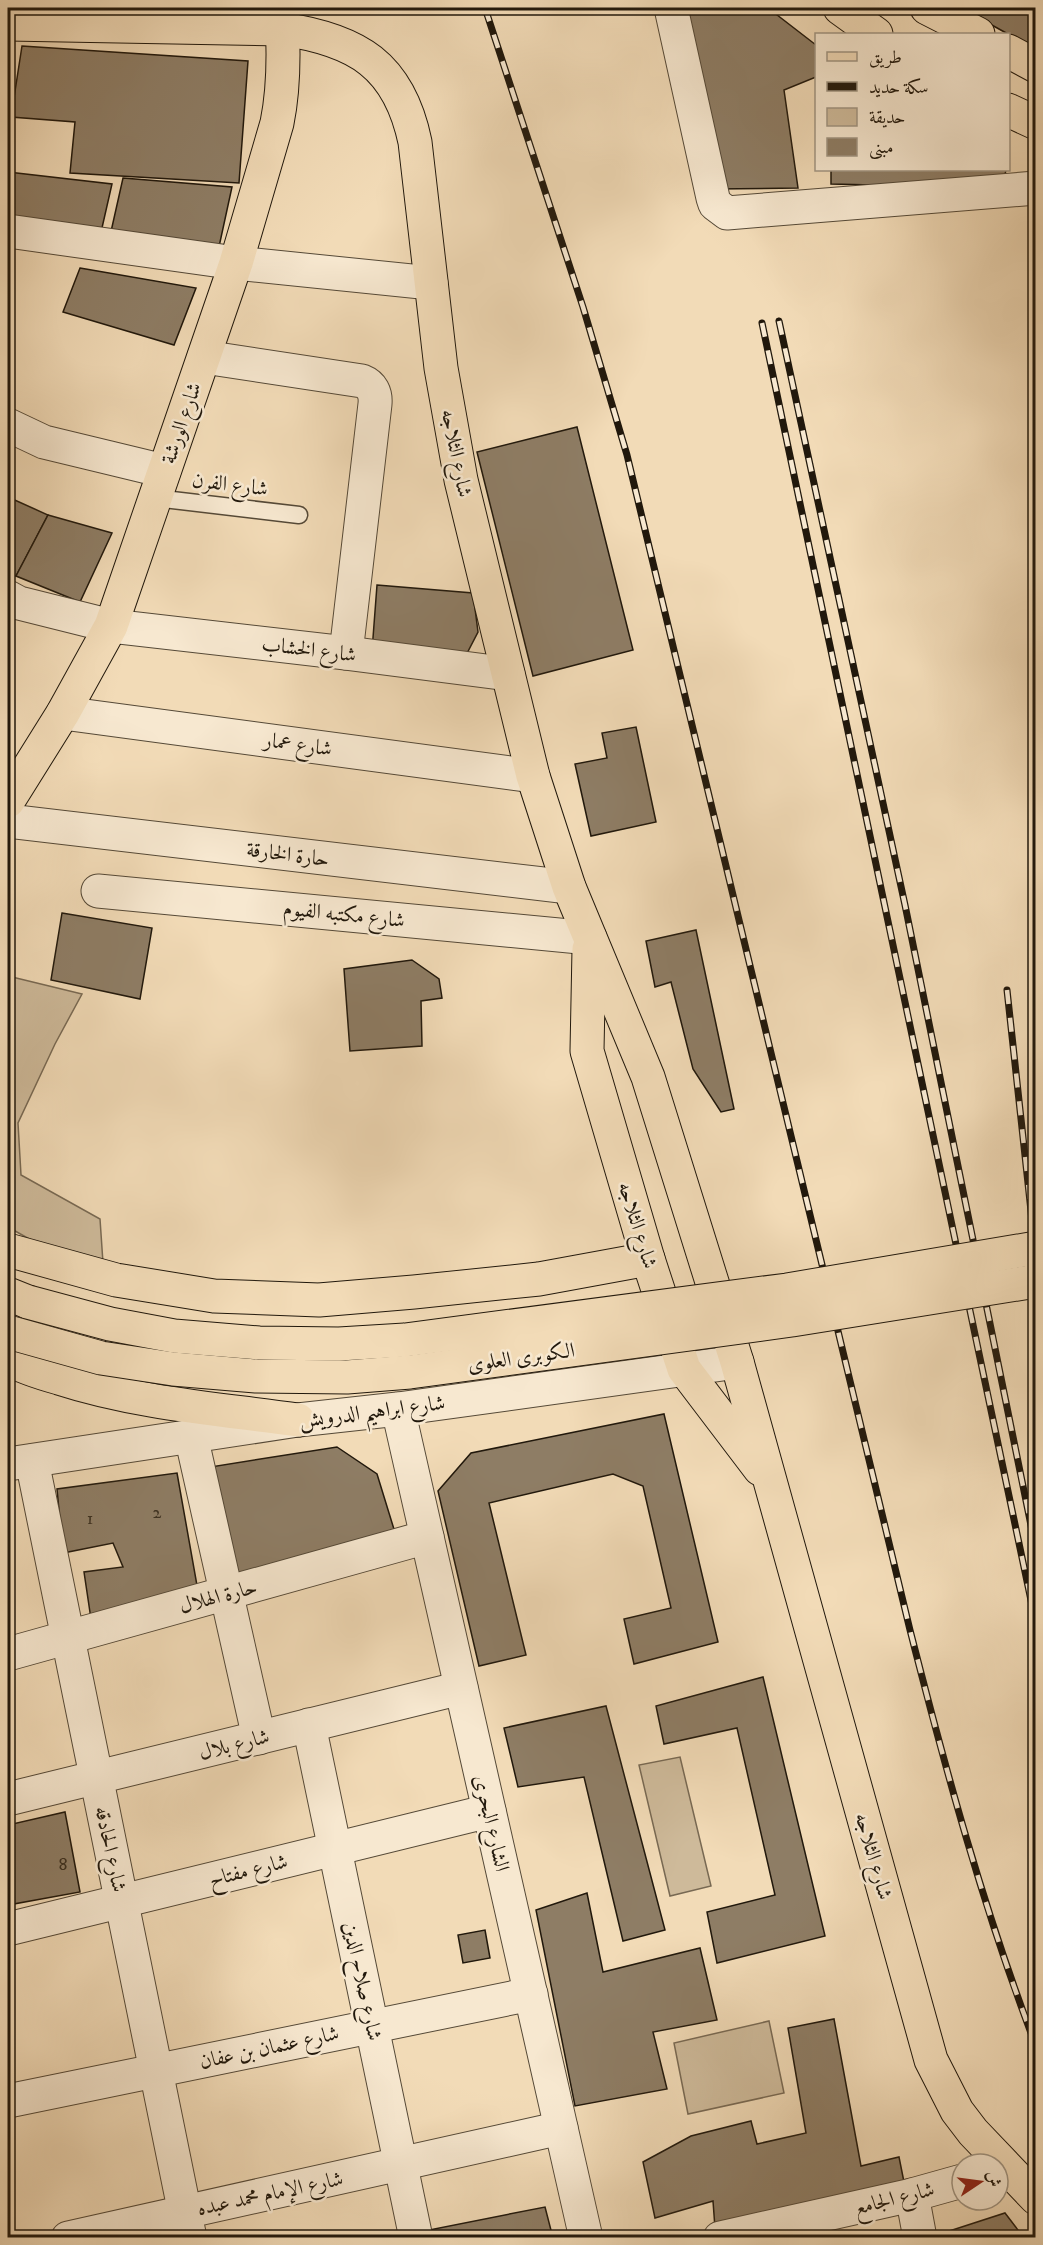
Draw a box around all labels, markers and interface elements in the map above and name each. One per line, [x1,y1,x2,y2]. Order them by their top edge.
legend [815,33,1010,171]
text: طريق [869,47,902,69]
text: سكة حديد [869,77,929,99]
text: حديقة [869,107,905,129]
text: مبنى [869,137,894,160]
street label: شارع الورشة [156,379,212,469]
street label: شارع الثلاجه [431,407,477,500]
street label: شارع الفرن [190,467,269,507]
street label: شارع الخشاب [260,631,358,673]
street label: شارع عمار [259,727,334,767]
street label: حارة الخارقة [245,837,331,873]
street label: شارع مكتبه الفيوم [281,896,406,938]
street label: شارع الثلاجه [608,1179,663,1273]
street label: الكوبرى العلوى [466,1338,576,1378]
street label: شارع ابراهيم الدرويش [298,1390,447,1441]
house number: 2 [153,1502,162,1524]
house number: 1 [87,1508,93,1530]
street label: حارة الهلال [176,1574,260,1620]
street label: شارع بلال [196,1724,273,1770]
street label: الشارع البحرى [463,1772,515,1875]
street label: شارع الحادقه [84,1804,132,1895]
street label: شارع الثلاجه [844,1810,898,1904]
street label: شارع مفتاح [206,1849,292,1898]
house number: 8 [58,1854,68,1876]
street label: شارع صلاح الدين [332,1919,387,2044]
street label: شارع عثمان بن عفان [197,2020,342,2079]
north arrow [950,2152,1010,2212]
street label: شارع الإمام محمد عبده [195,2166,346,2226]
text: ش [982,2169,1005,2189]
street label: شارع الجامع [851,2176,938,2226]

